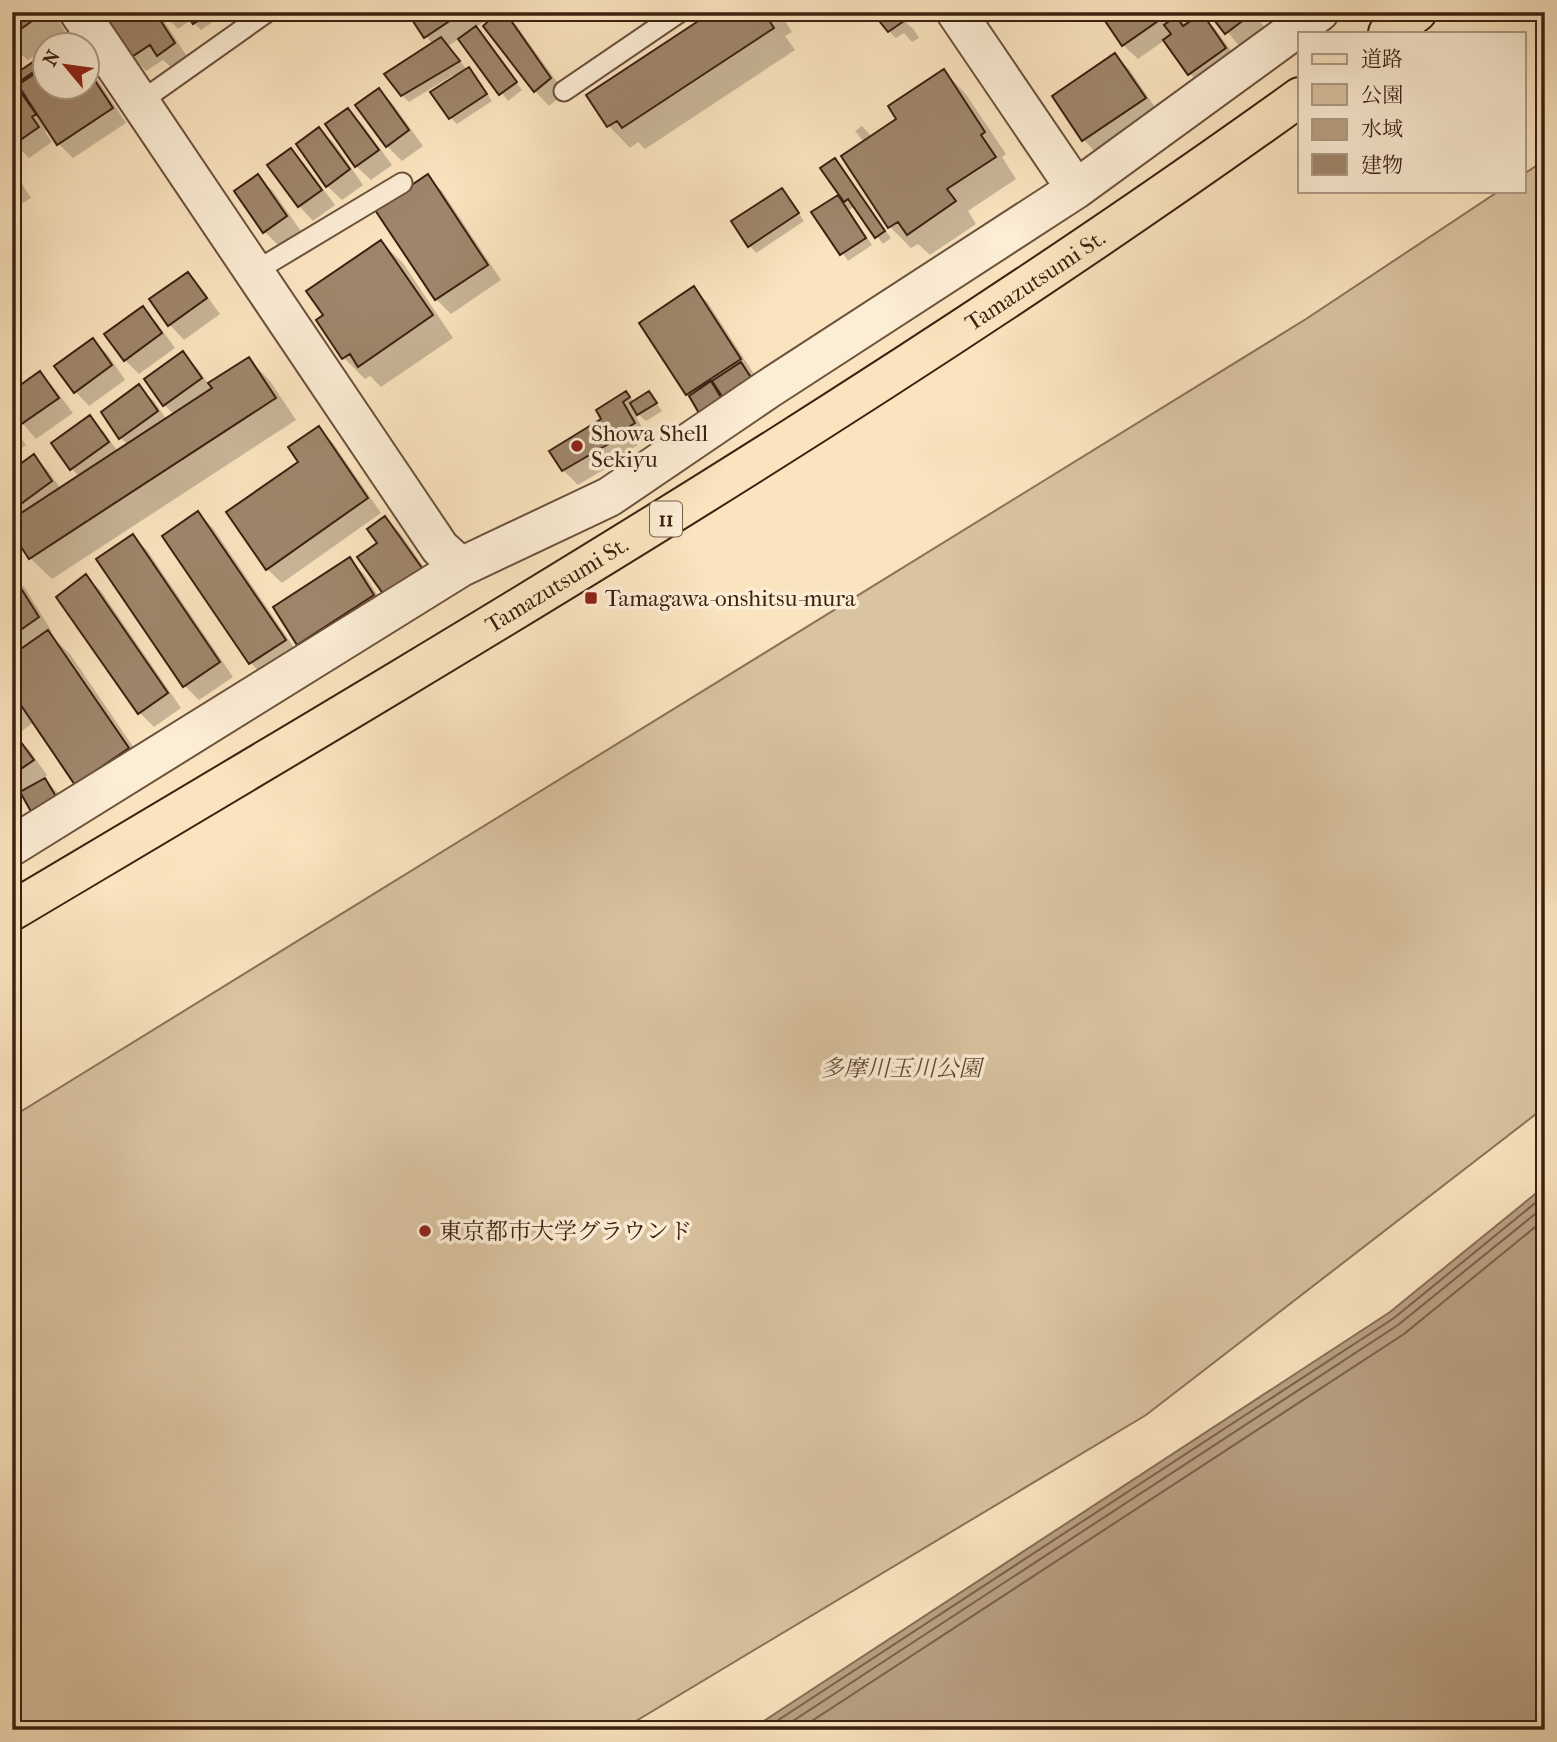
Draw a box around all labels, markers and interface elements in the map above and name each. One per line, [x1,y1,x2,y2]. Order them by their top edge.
north arrow [32,32,102,102]
legend [1298,32,1526,192]
text: N [39,46,65,70]
text: 道路 [1361,47,1403,71]
text: 公園 [1361,83,1403,107]
text: 水域 [1361,117,1403,141]
text: 建物 [1361,153,1403,177]
street label: Tamazutsumi St. [960,224,1110,336]
place label: Showa Shell Sekiyu [591,420,709,473]
marker: Showa Shell Sekiyu [569,438,585,454]
road number: 11 [650,502,682,536]
street label: Tamazutsumi St. [480,531,633,638]
place label: Tamagawa-onshitsu-mura [605,585,856,612]
marker: Tamagawa-onshitsu-mura [583,590,599,606]
park label: 多摩川玉川公園 [821,1055,986,1082]
place label: 東京都市大学グラウンド [439,1218,692,1245]
marker: 東京都市大学グラウンド [417,1223,433,1239]

